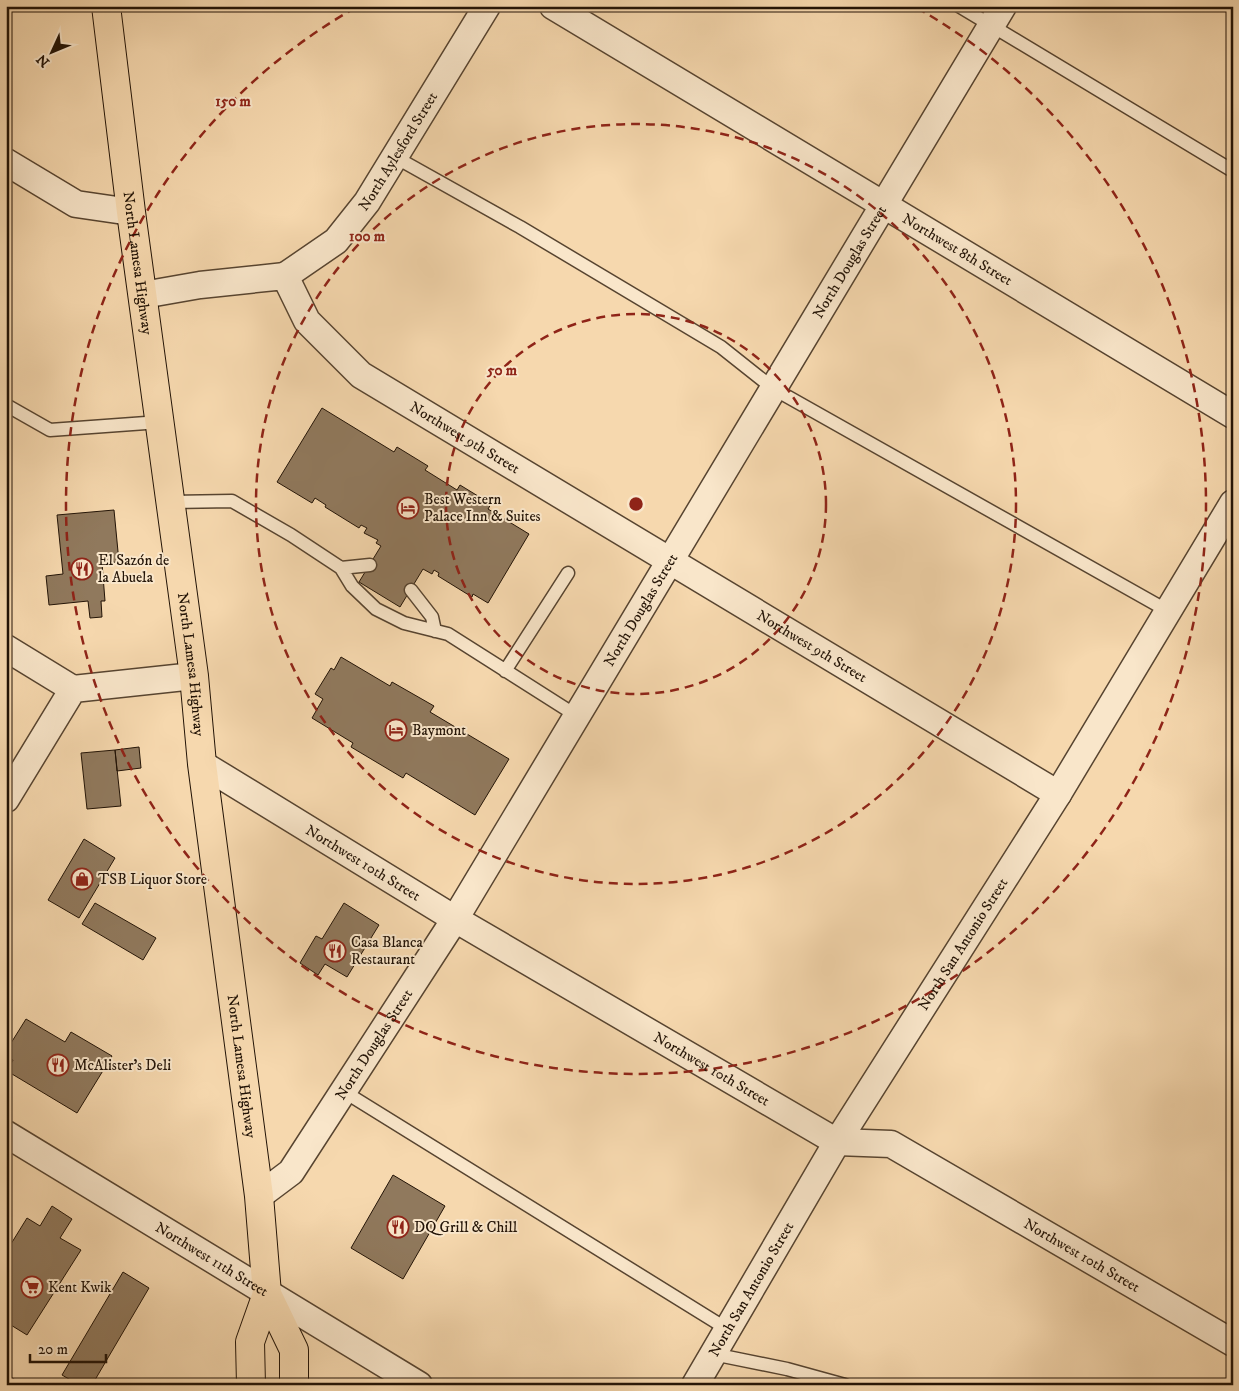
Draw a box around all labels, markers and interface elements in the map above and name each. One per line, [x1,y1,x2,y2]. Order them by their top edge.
north arrow [28,28,78,78]
text: N [33,50,54,71]
street label: North Aylesford Street [354,88,442,215]
text: 150 m [215,92,251,111]
street label: North Lamesa Highway [119,190,157,337]
street label: North Douglas Street [808,202,891,322]
street label: Northwest 8th Street [899,209,1016,290]
text: 100 m [349,227,386,246]
text: 50 m [486,361,518,380]
street label: Northwest 9th Street [406,397,524,478]
place label: Best Western Palace Inn & Suites [424,490,541,526]
centre of rings [627,495,645,513]
hotel icon: Best Western Palace Inn & Suites [396,496,420,520]
street label: North Douglas Street [599,550,682,670]
place label: El Sazón de la Abuela [98,551,169,587]
restaurant icon: El Sazón de la Abuela [70,557,94,581]
street label: North Lamesa Highway [173,591,209,738]
street label: Northwest 9th Street [753,606,871,687]
hotel icon: Baymont [384,718,408,742]
place label: Baymont [412,721,466,740]
street label: Northwest 10th Street [302,820,424,905]
shop icon: TSB Liquor Store [70,867,94,891]
place label: TSB Liquor Store [98,870,207,889]
street label: North San Antonio Street [914,874,1012,1014]
place label: Casa Blanca Restaurant [351,933,423,969]
restaurant icon: Casa Blanca Restaurant [323,939,347,963]
street label: North Douglas Street [331,985,417,1104]
street label: North Lamesa Highway [223,993,261,1140]
street label: Northwest 10th Street [650,1028,773,1110]
restaurant icon: McAlister's Deli [46,1053,70,1077]
place label: McAlister's Deli [74,1056,171,1075]
street label: Northwest 10th Street [1020,1214,1144,1296]
restaurant icon: DQ Grill & Chill [386,1215,410,1239]
street label: Northwest 11th Street [152,1218,272,1301]
place label: DQ Grill & Chill [414,1218,518,1237]
street label: North San Antonio Street [704,1218,798,1360]
supermarket icon: Kent Kwik [20,1275,44,1299]
place label: Kent Kwik [48,1278,112,1297]
scale bar [30,1331,106,1363]
text: 20 m [38,1340,68,1359]

